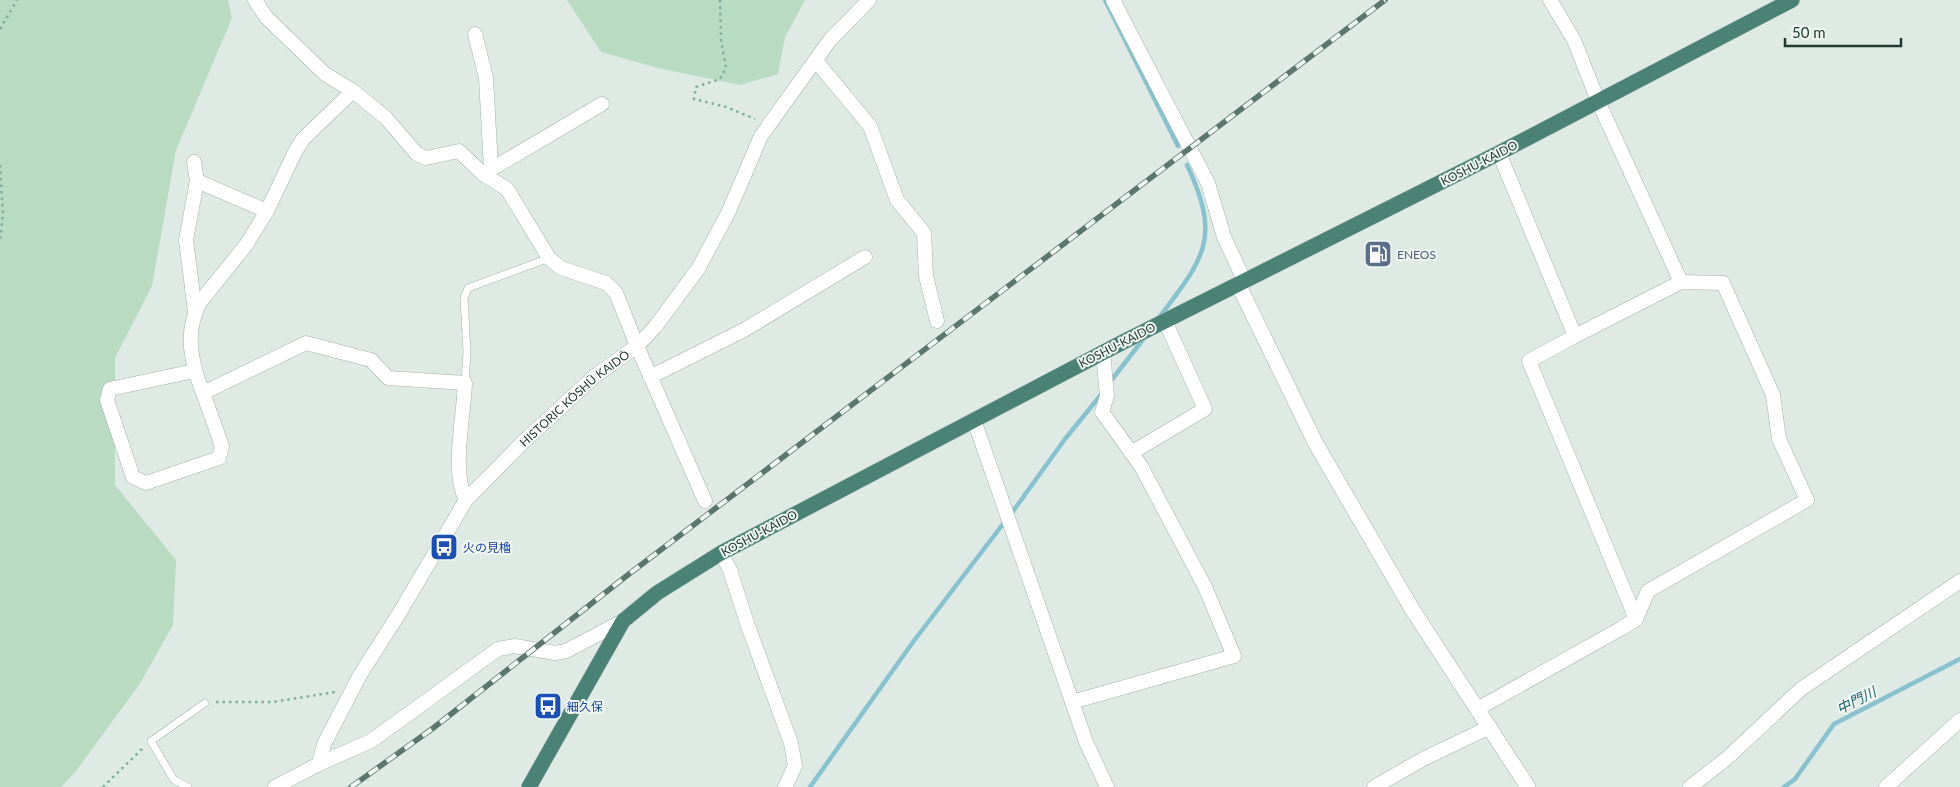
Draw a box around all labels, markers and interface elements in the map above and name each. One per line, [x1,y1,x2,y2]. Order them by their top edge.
scale bar [1785,15,1901,47]
text: 50 m [1792,23,1826,41]
street label: KOSHU-KAIDO [1438,137,1520,189]
fuel station icon: ENEOS [1363,239,1393,269]
place label: ENEOS [1397,247,1436,262]
street label: KOSHU-KAIDO [1076,319,1158,371]
street label: HISTORIC KŌSHŪ KAIDŌ [516,346,632,449]
street label: KOSHU-KAIDO [718,506,800,559]
bus stop icon: 火の見櫓 [429,532,459,562]
place label: 火の見櫓 [463,540,511,555]
water label: 中門川 [1833,682,1880,717]
bus stop icon: 細久保 [533,691,563,721]
place label: 細久保 [567,699,603,714]

